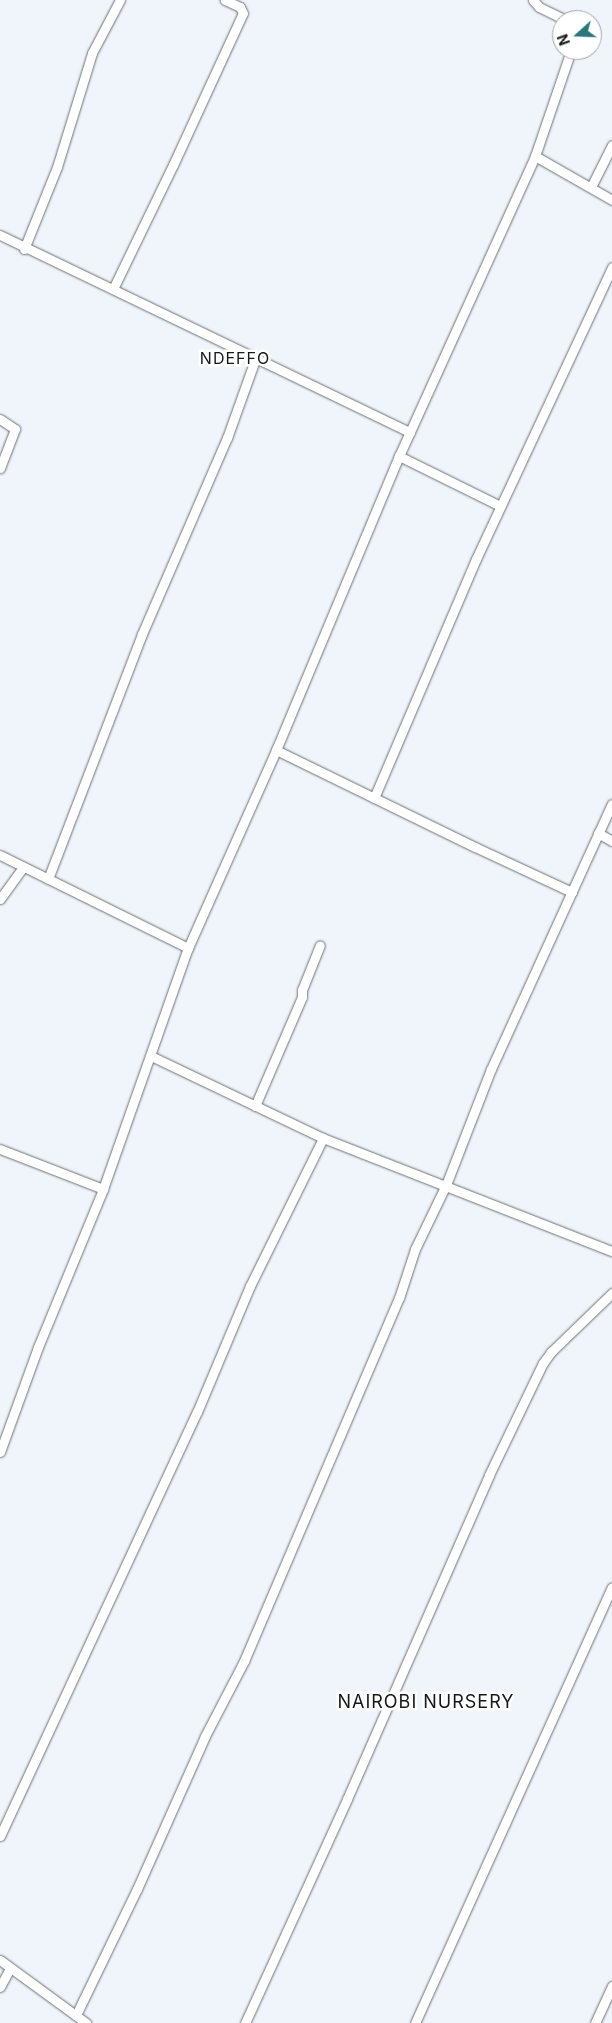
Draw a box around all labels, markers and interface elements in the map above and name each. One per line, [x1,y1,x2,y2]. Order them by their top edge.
north arrow [552,10,602,60]
text: N [554,32,573,48]
district label: NDEFFO [199,348,271,368]
district label: NAIROBI NURSERY [336,1691,516,1713]

